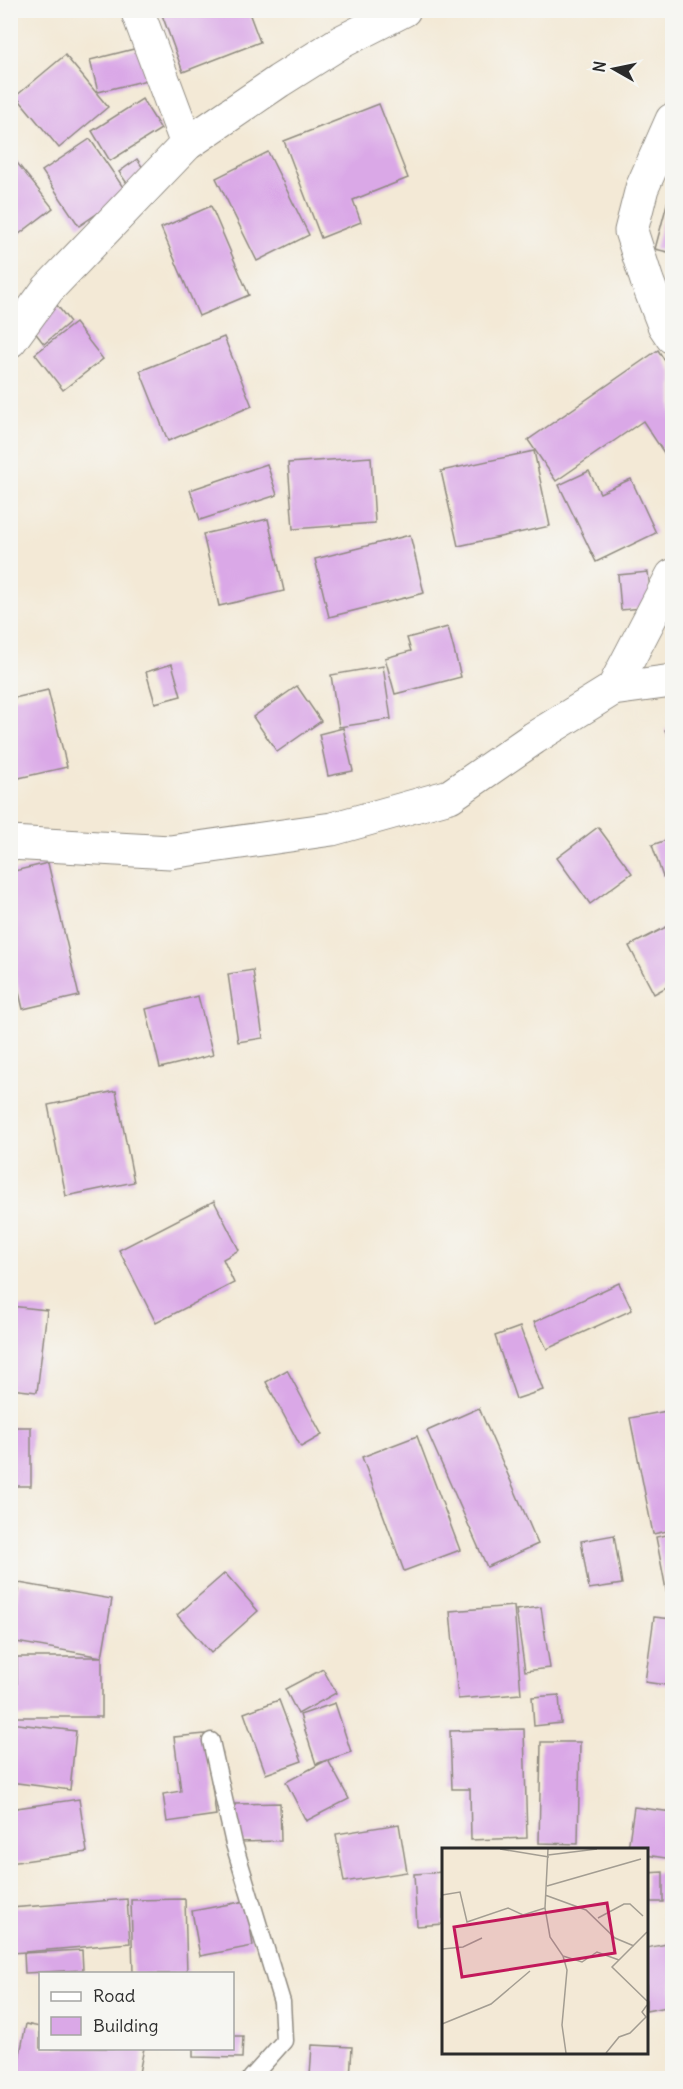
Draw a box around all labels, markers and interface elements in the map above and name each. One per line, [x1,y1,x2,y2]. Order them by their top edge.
north arrow [584,39,644,99]
text: N [588,60,610,74]
inset map [442,1848,647,2053]
legend [39,1972,234,2050]
text: Road [93,1984,136,2007]
text: Building [93,2014,158,2037]

